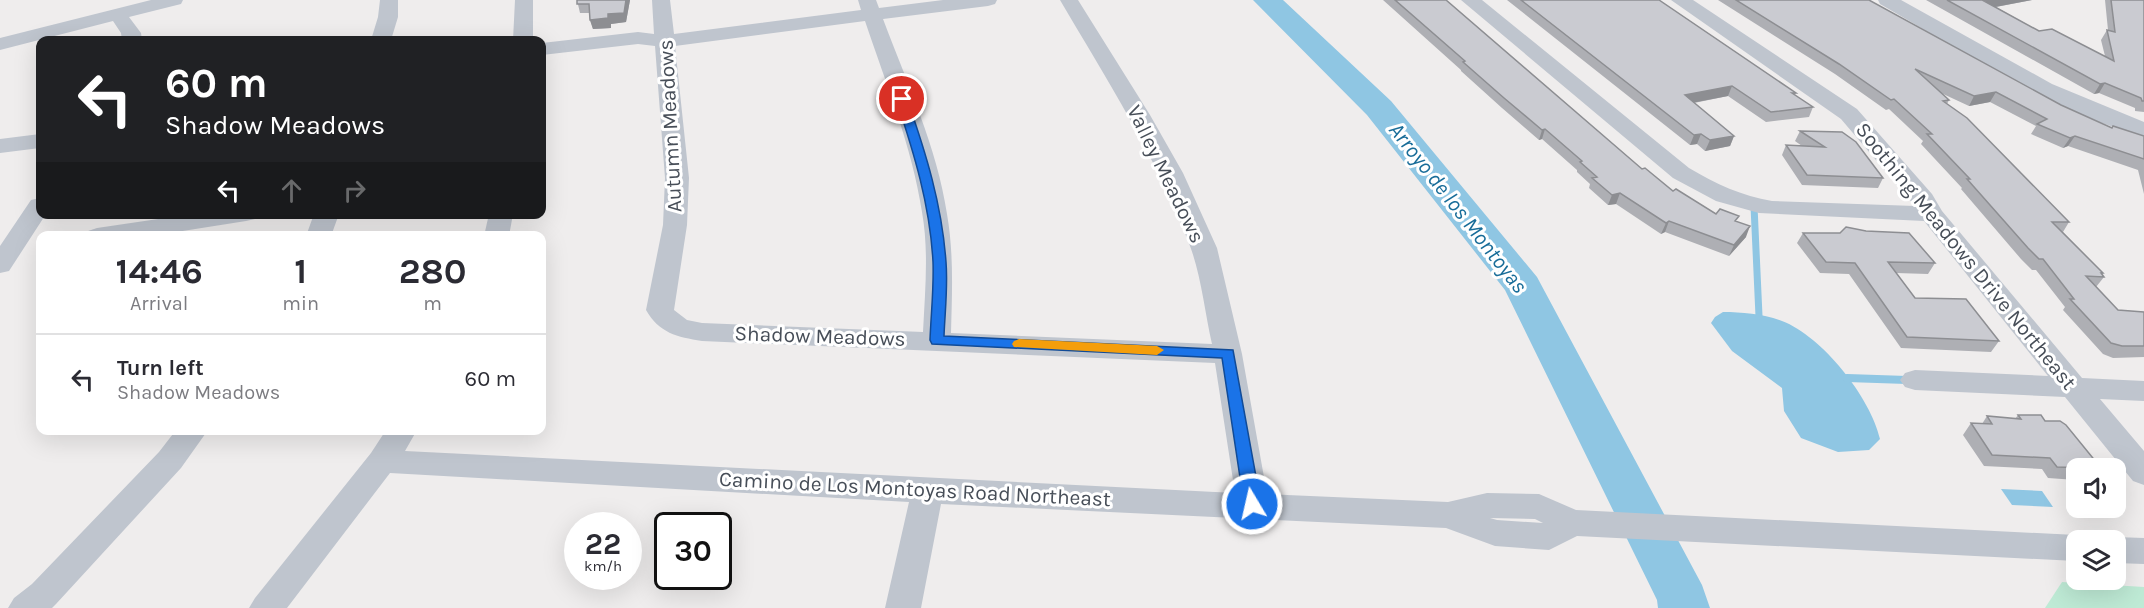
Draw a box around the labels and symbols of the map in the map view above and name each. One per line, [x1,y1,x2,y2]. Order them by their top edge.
street label: Autumn Meadows [653,39,687,213]
pin [876,73,927,124]
street label: Valley Meadows [1122,101,1210,247]
water label: Arroyo de los Montoyas [1383,118,1533,298]
street label: Soothing Meadows Drive Northeast [1851,118,2081,394]
street label: Shadow Meadows [734,321,906,351]
street label: Camino de Los Montoyas Road Northeast [719,467,1112,511]
position arrow [1220,472,1284,536]
speed limit sign: 30 [654,512,732,590]

